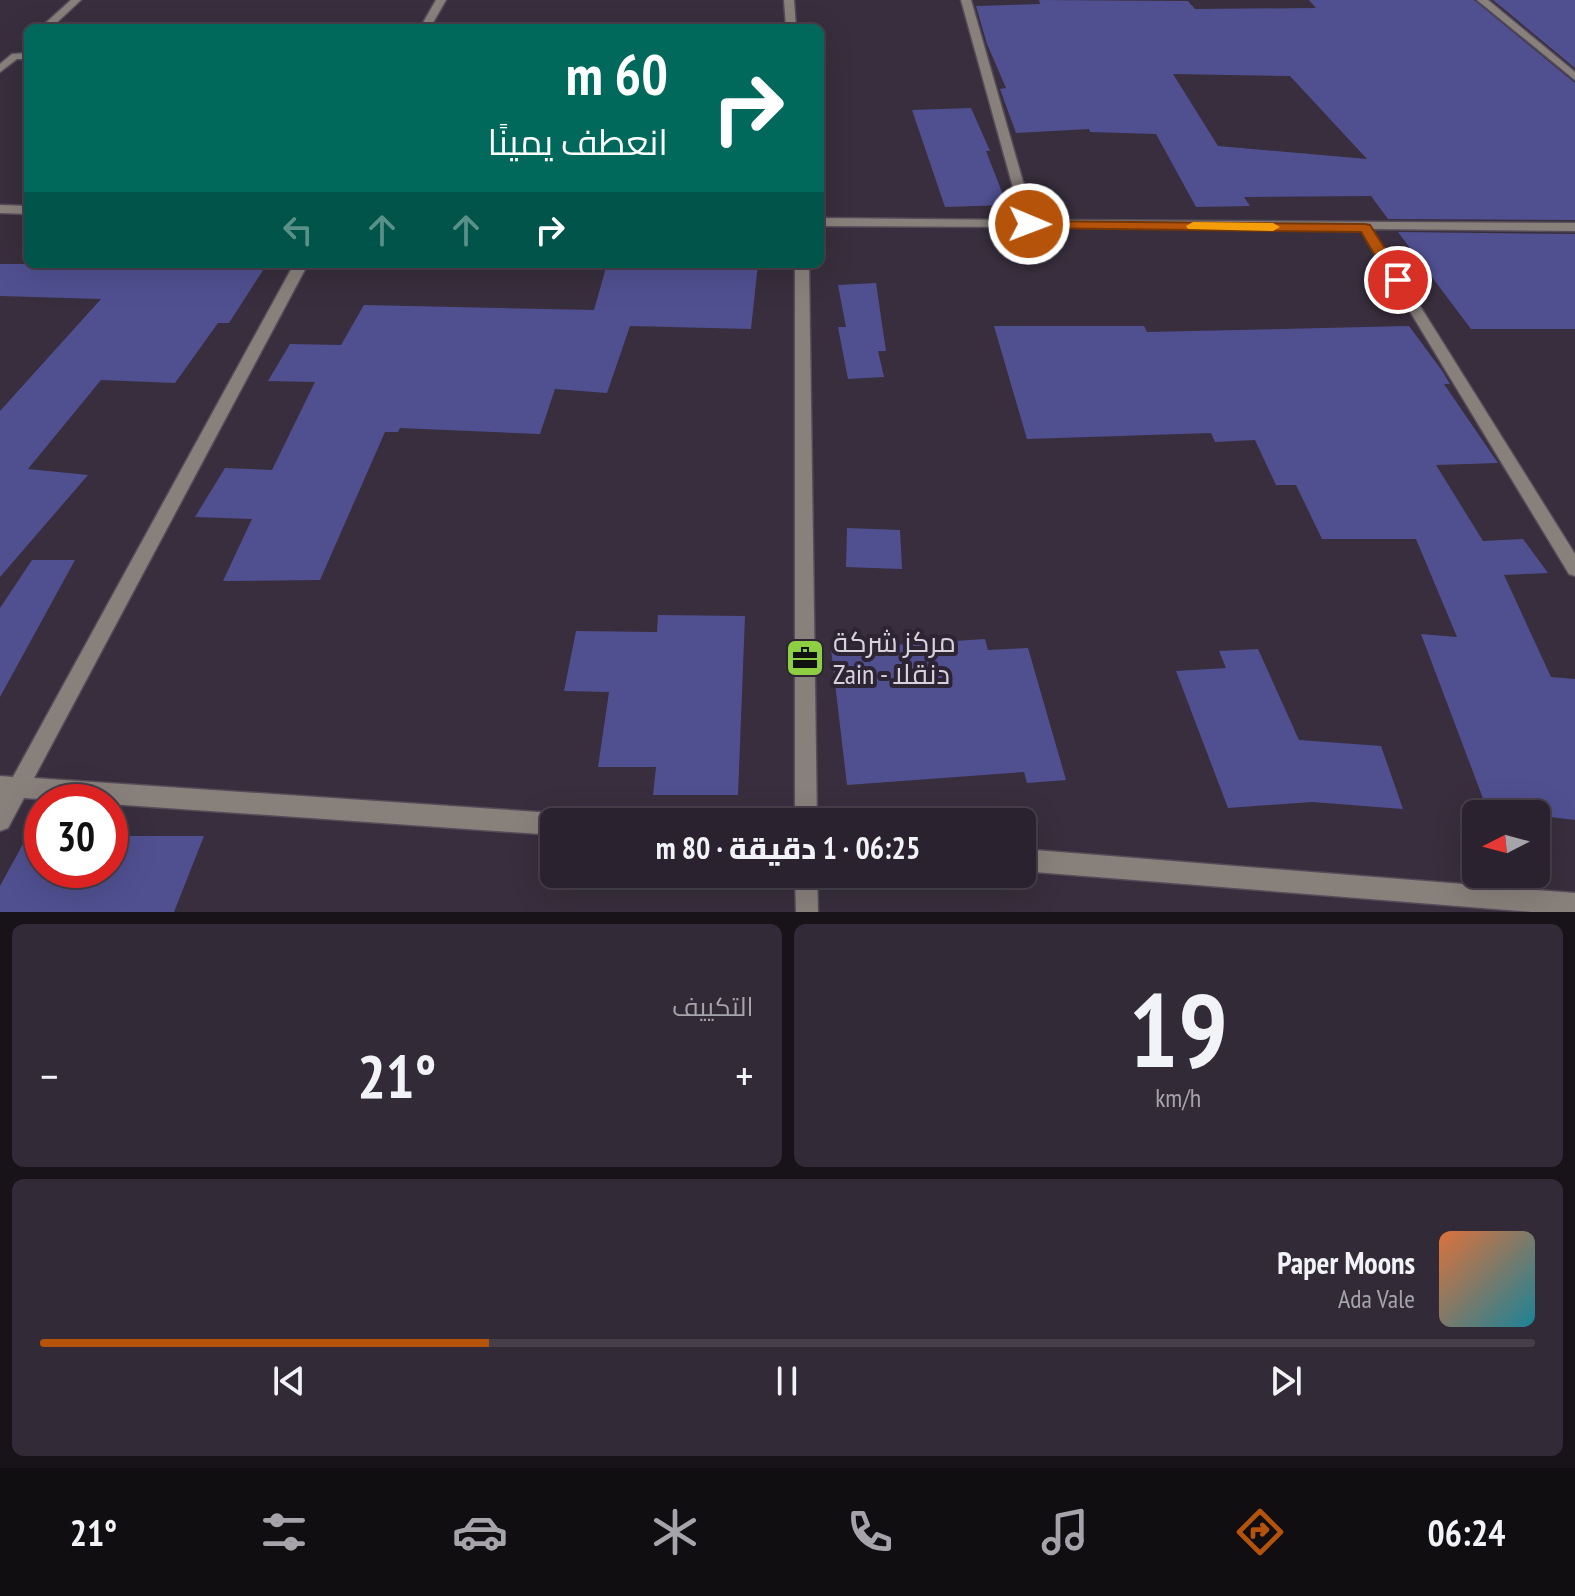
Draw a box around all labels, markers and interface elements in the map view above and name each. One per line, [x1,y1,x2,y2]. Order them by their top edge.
text: 60 m [566,38,668,110]
icon: right [696,56,800,160]
text: انعطف يمينًا [488,118,668,165]
position arrow [987,182,1071,266]
icon: left [276,208,320,252]
icon: ahead [360,208,404,252]
icon: ahead [444,208,488,252]
icon: right [528,208,572,252]
pin [1364,246,1432,314]
icon: arrive [1376,258,1420,302]
place label: مركز شركة Zain - دنقلا [833,623,956,692]
office icon: مركز شركة Zain - دنقلا [784,637,826,679]
speed limit sign: 30 [24,784,128,888]
north arrow [1462,800,1550,888]
map controls [1462,800,1550,888]
text: 06:25 · 1 دقيقة · 80 m [656,828,920,867]
text: 19 [1129,961,1228,1096]
text: التكييف [672,990,754,1023]
text: 21° [357,1037,436,1115]
text: − [40,1047,58,1104]
text: + [735,1047,753,1104]
text: km/h [1155,1081,1201,1114]
text: Paper Moons [1277,1243,1415,1282]
text: Ada Vale [1338,1282,1415,1315]
icon: previous [267,1359,311,1403]
icon: pause [765,1359,809,1403]
icon: next [1264,1359,1308,1403]
icon: filters [256,1504,312,1560]
icon: car [452,1504,508,1560]
icon: climate [647,1504,703,1560]
icon: phone [842,1504,898,1560]
icon: music [1037,1504,1093,1560]
icon: directions [1232,1504,1288,1560]
text: 21° [70,1509,117,1556]
text: 06:24 [1428,1509,1505,1556]

